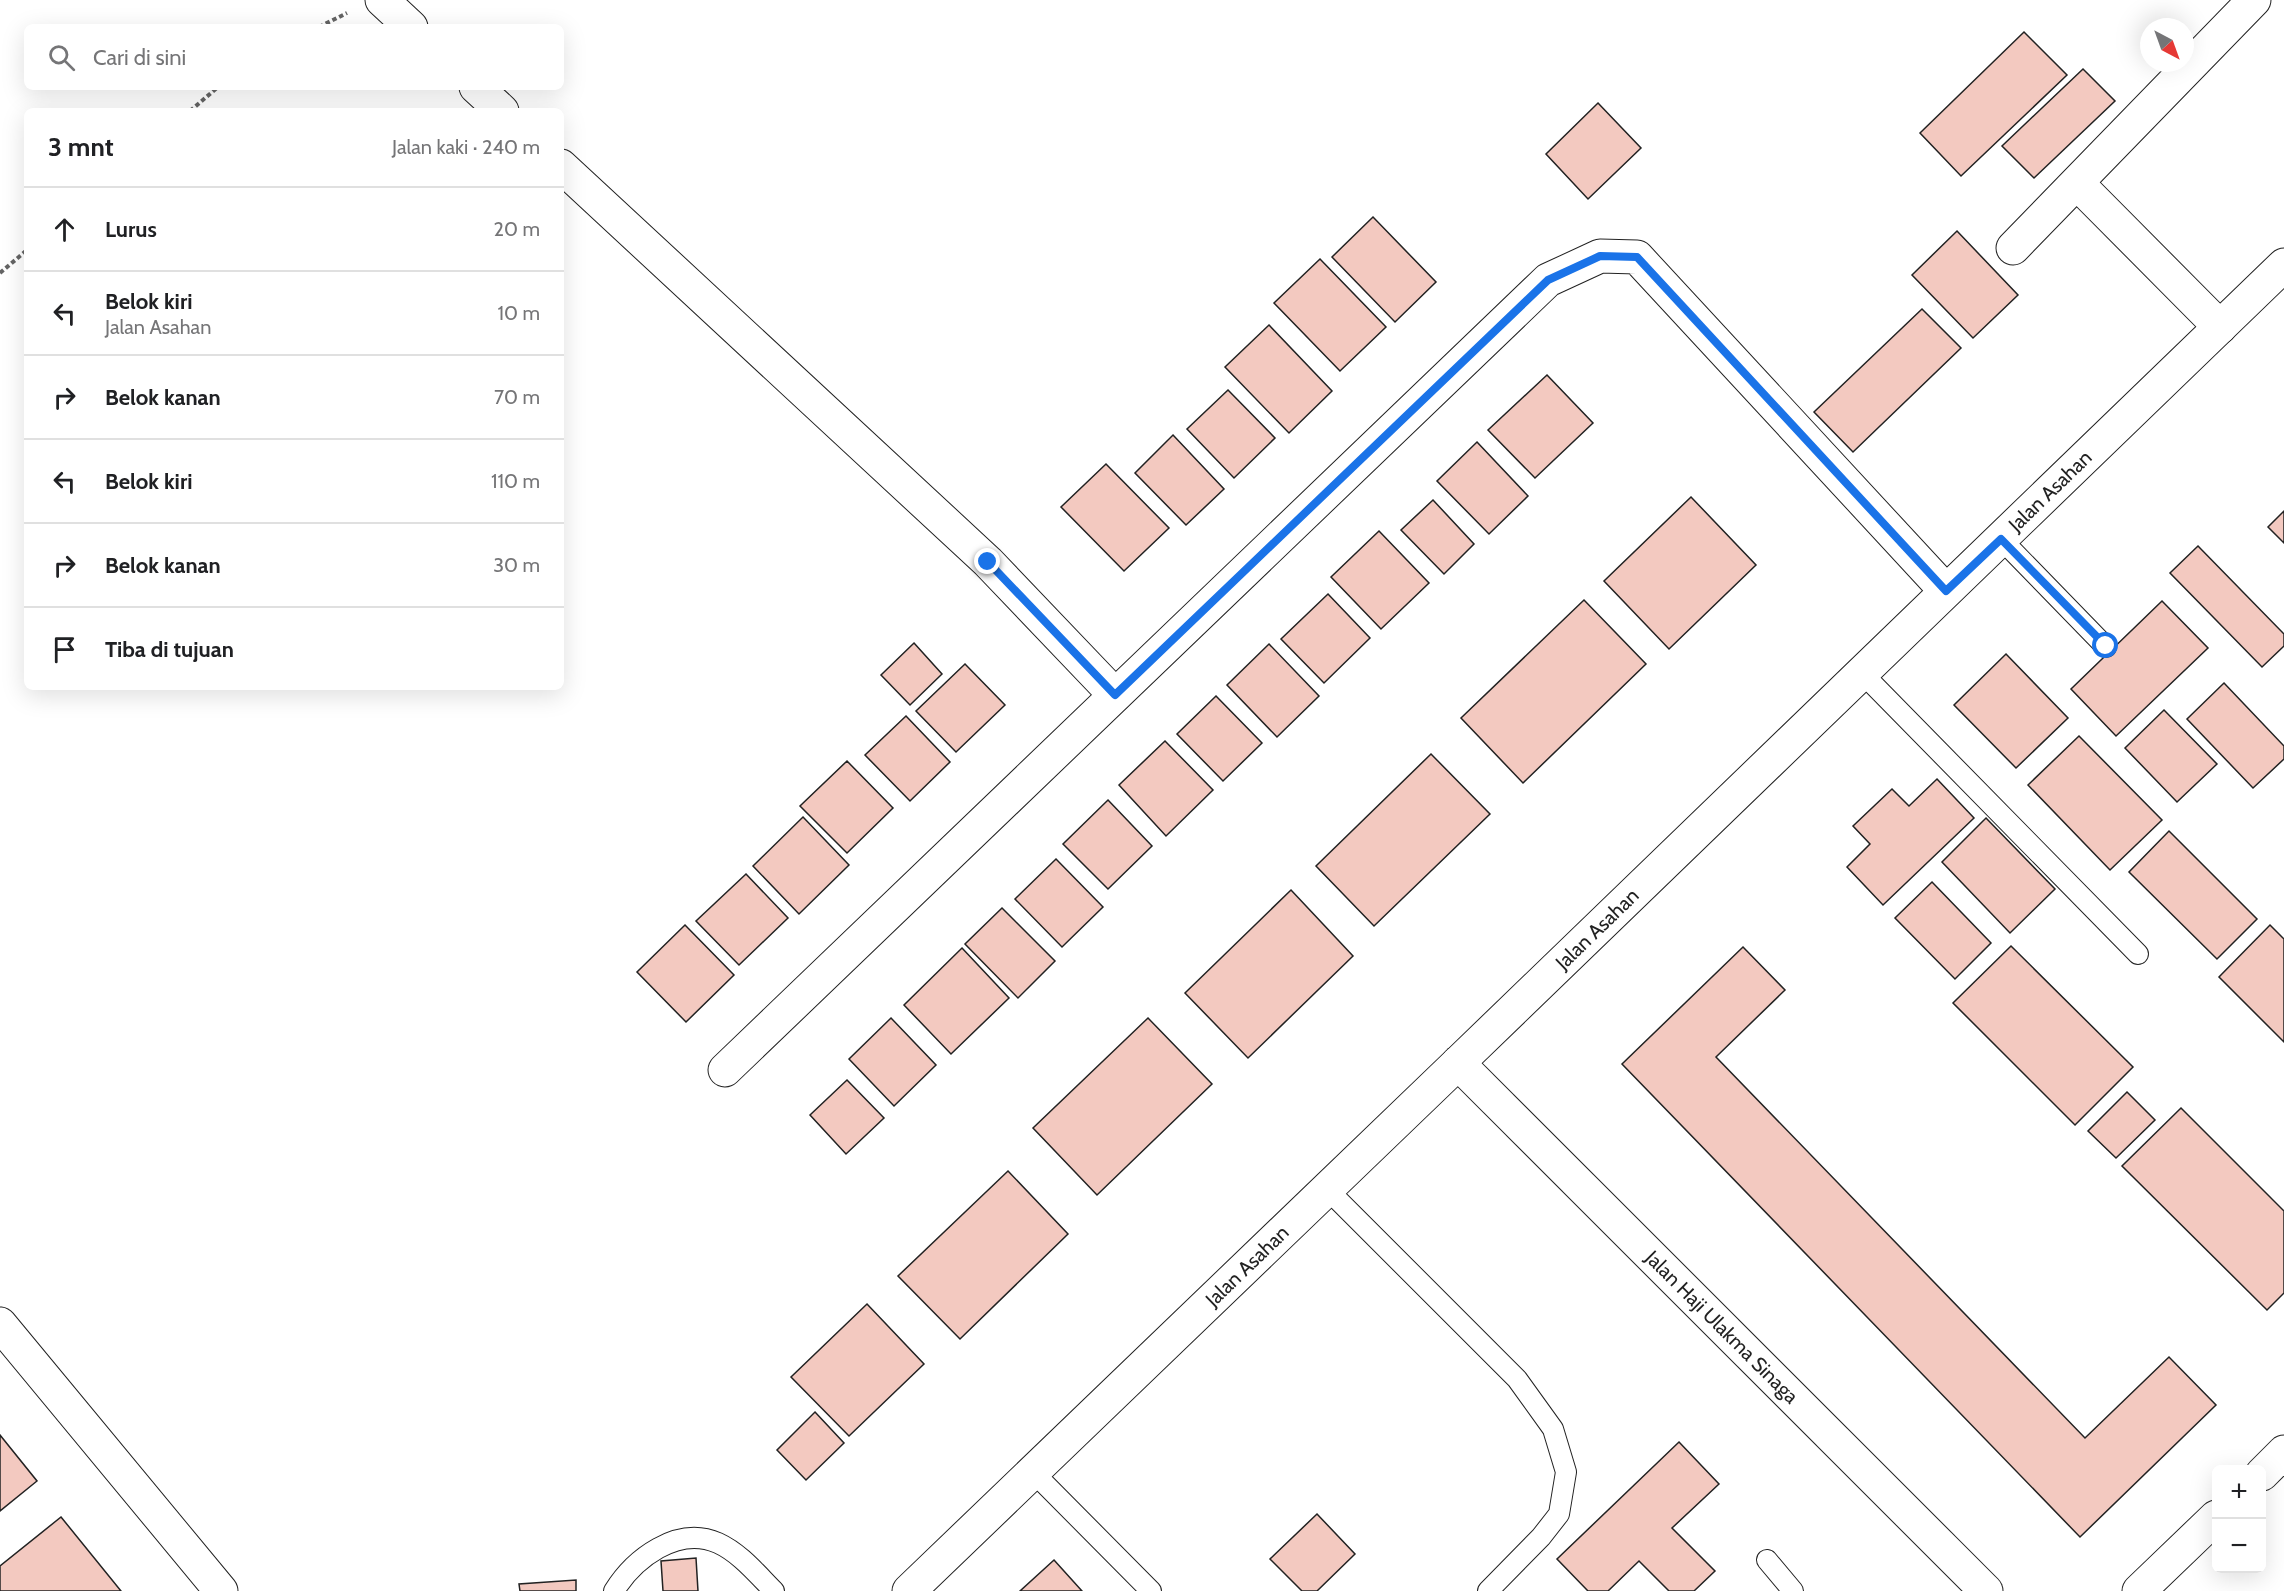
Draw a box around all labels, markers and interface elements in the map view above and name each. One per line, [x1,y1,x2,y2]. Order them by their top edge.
north arrow [2140,18,2194,72]
search box [24,24,564,90]
icon: search [45,41,78,74]
text: Cari di sini [93,44,186,71]
text: 3 mnt [48,131,114,163]
text: Jalan kaki · 240 m [392,135,540,159]
icon: ahead [48,213,81,246]
text: Lurus [105,216,157,243]
text: 20 m [494,217,540,241]
text: Belok kiri [105,288,192,315]
icon: left [48,297,81,330]
text: 10 m [497,301,540,325]
text: Jalan Asahan [105,315,211,339]
icon: right [48,381,81,414]
text: Belok kanan [105,384,221,411]
text: 70 m [494,385,540,409]
street label: Jalan Asahan [2003,445,2097,537]
icon: left [48,465,81,498]
text: Belok kiri [105,468,192,495]
text: 110 m [491,469,540,493]
route end [974,548,1000,574]
icon: right [48,549,81,582]
text: Belok kanan [105,552,221,579]
text: 30 m [493,553,540,577]
route start [2092,632,2118,658]
icon: arrive [48,633,81,666]
text: Tiba di tujuan [105,636,234,663]
street label: Jalan Asahan [1550,883,1644,975]
street label: Jalan Asahan [1200,1220,1294,1312]
street label: Jalan Haji Ulakma Sinaga [1640,1245,1804,1409]
map controls [2212,1465,2266,1573]
button: + [2212,1465,2266,1519]
button: − [2212,1519,2266,1573]

